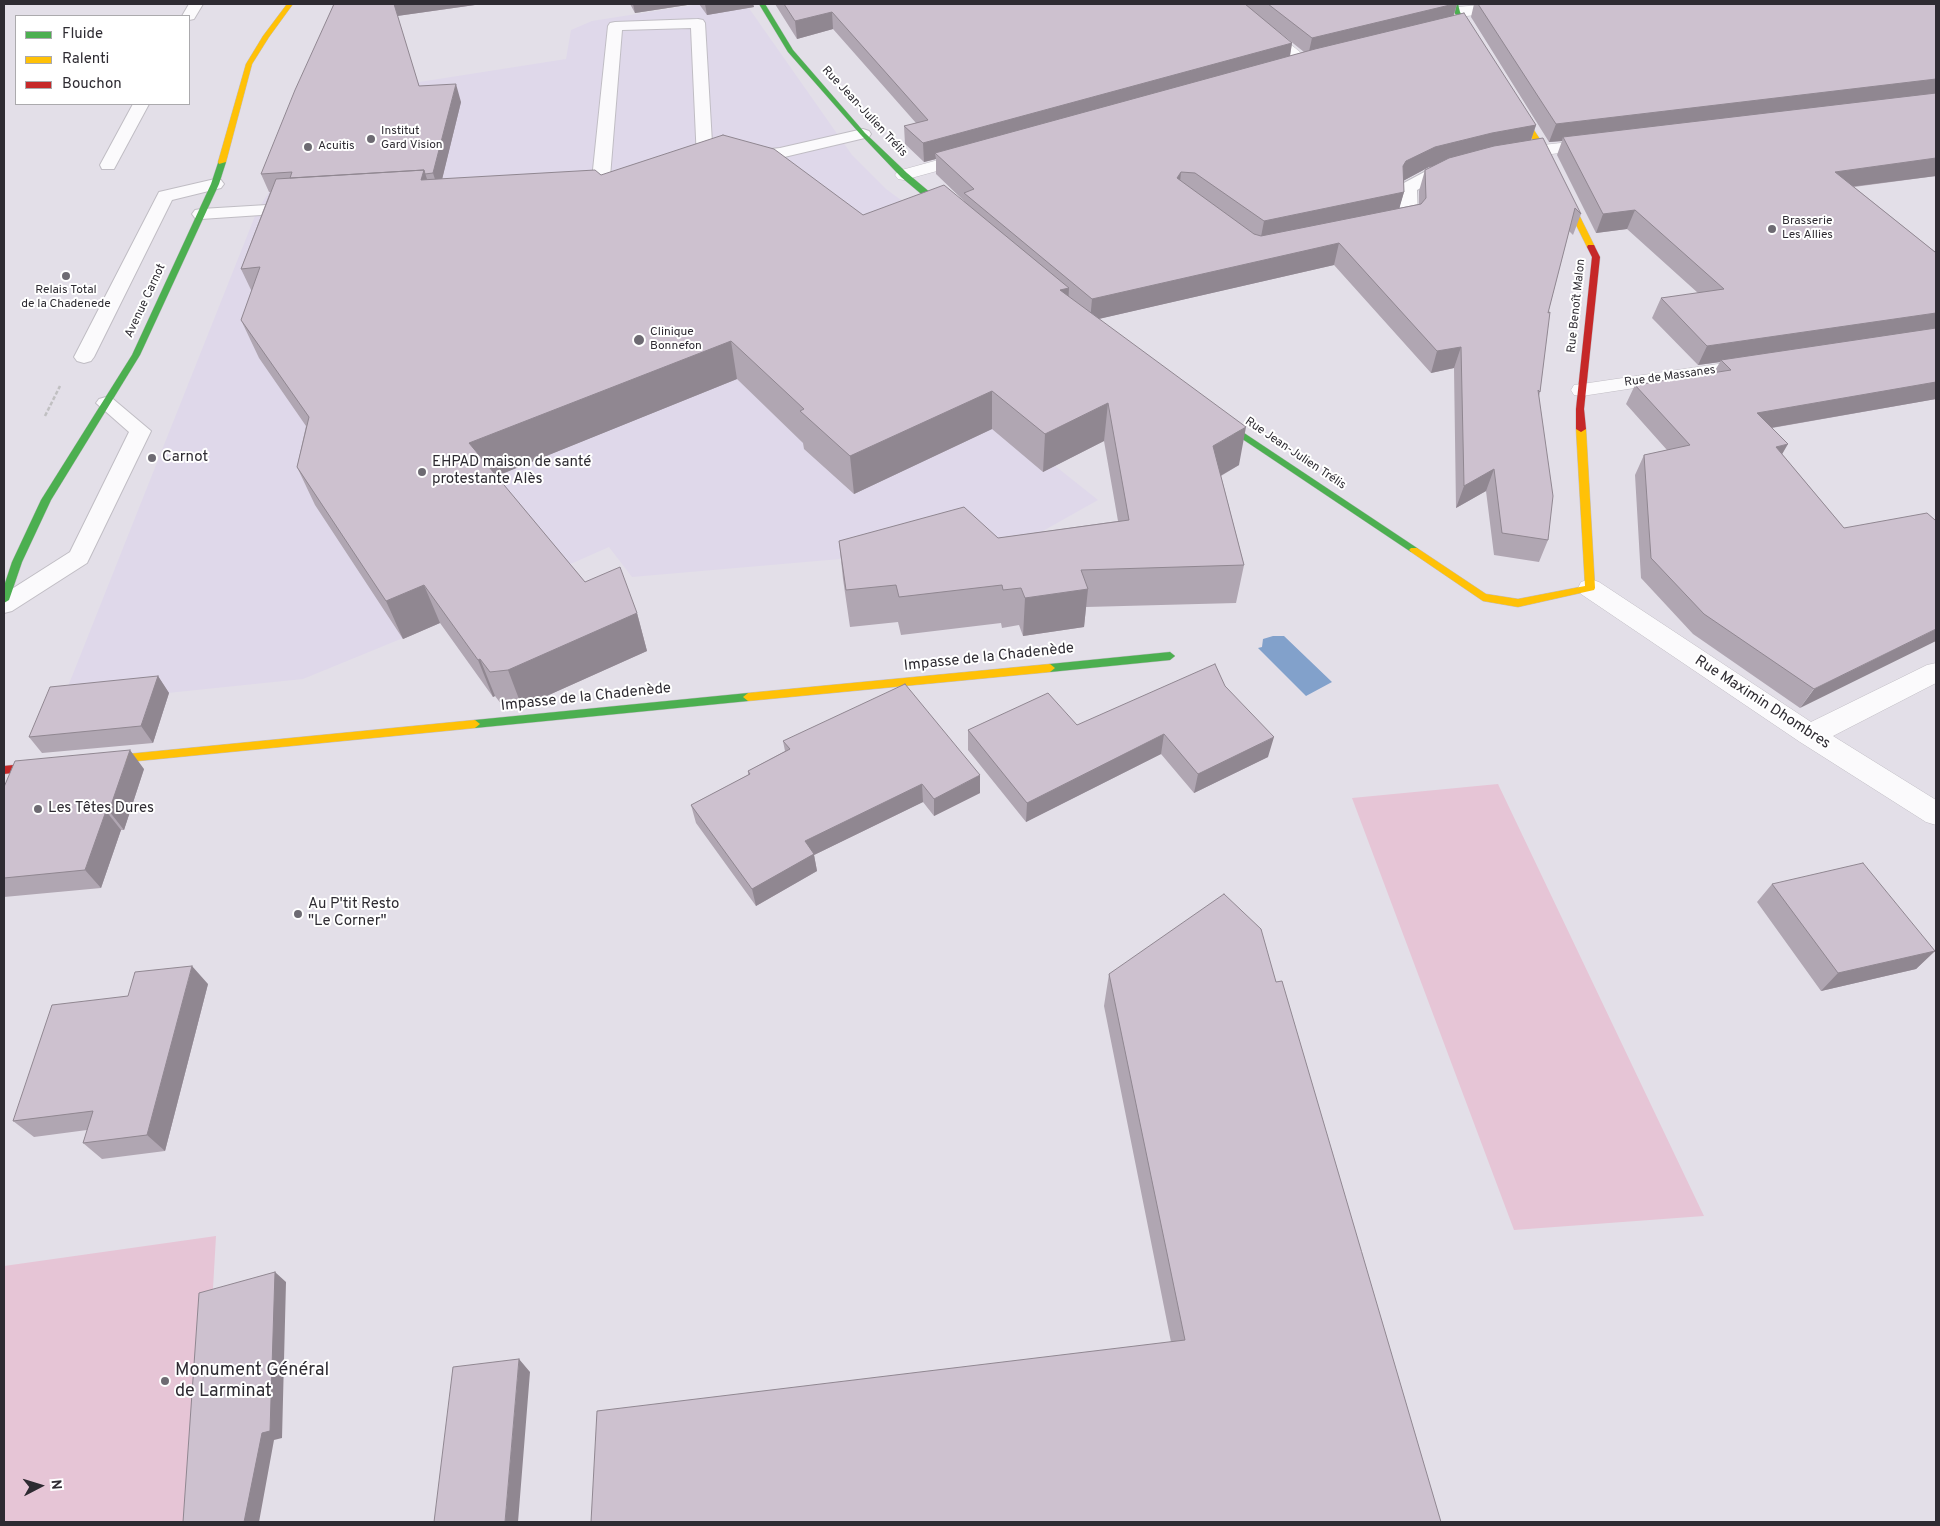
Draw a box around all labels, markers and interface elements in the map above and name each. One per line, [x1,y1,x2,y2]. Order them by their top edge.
legend [15,15,190,105]
text: Fluide [62,25,103,44]
text: Ralenti [62,50,109,69]
street label: Rue Jean-Julien Trélis [818,64,910,160]
text: Bouchon [62,75,122,94]
place label: Institut Gard Vision [381,125,443,153]
marker: Institut Gard Vision [365,133,377,145]
place label: Acuitis [318,140,355,154]
marker: Acuitis [302,141,314,153]
place label: Brasserie Les Allies [1782,215,1833,243]
marker: Brasserie Les Allies [1766,223,1778,235]
street label: Rue Benoît Malon [1565,258,1589,354]
street label: Avenue Carnot [123,262,169,340]
marker: Relais Total de la Chadenede [60,270,72,282]
place label: Relais Total de la Chadenede [21,284,111,312]
place label: Clinique Bonnefon [650,326,702,354]
marker: Clinique Bonnefon [632,333,646,347]
street label: Rue de Massanes [1623,363,1717,391]
street label: Rue Jean-Julien Trélis [1242,415,1348,493]
place label: Carnot [162,449,208,467]
marker: Carnot [146,452,158,464]
place label: EHPAD maison de santé protestante Alès [432,454,591,489]
marker: EHPAD maison de santé protestante Alès [416,466,428,478]
street label: Impasse de la Chadenède [903,640,1075,676]
street label: Rue Maximin Dhombres [1691,652,1833,754]
street label: Impasse de la Chadenède [500,680,672,716]
place label: Les Têtes Dures [48,800,154,818]
marker: Les Têtes Dures [32,803,44,815]
place label: Au P'tit Resto "Le Corner" [308,896,399,931]
marker: Au P'tit Resto "Le Corner" [292,908,304,920]
place label: Monument Général de Larminat [175,1360,329,1402]
marker: Monument Général de Larminat [159,1375,171,1387]
north arrow [15,1461,65,1511]
text: N [47,1479,64,1490]

